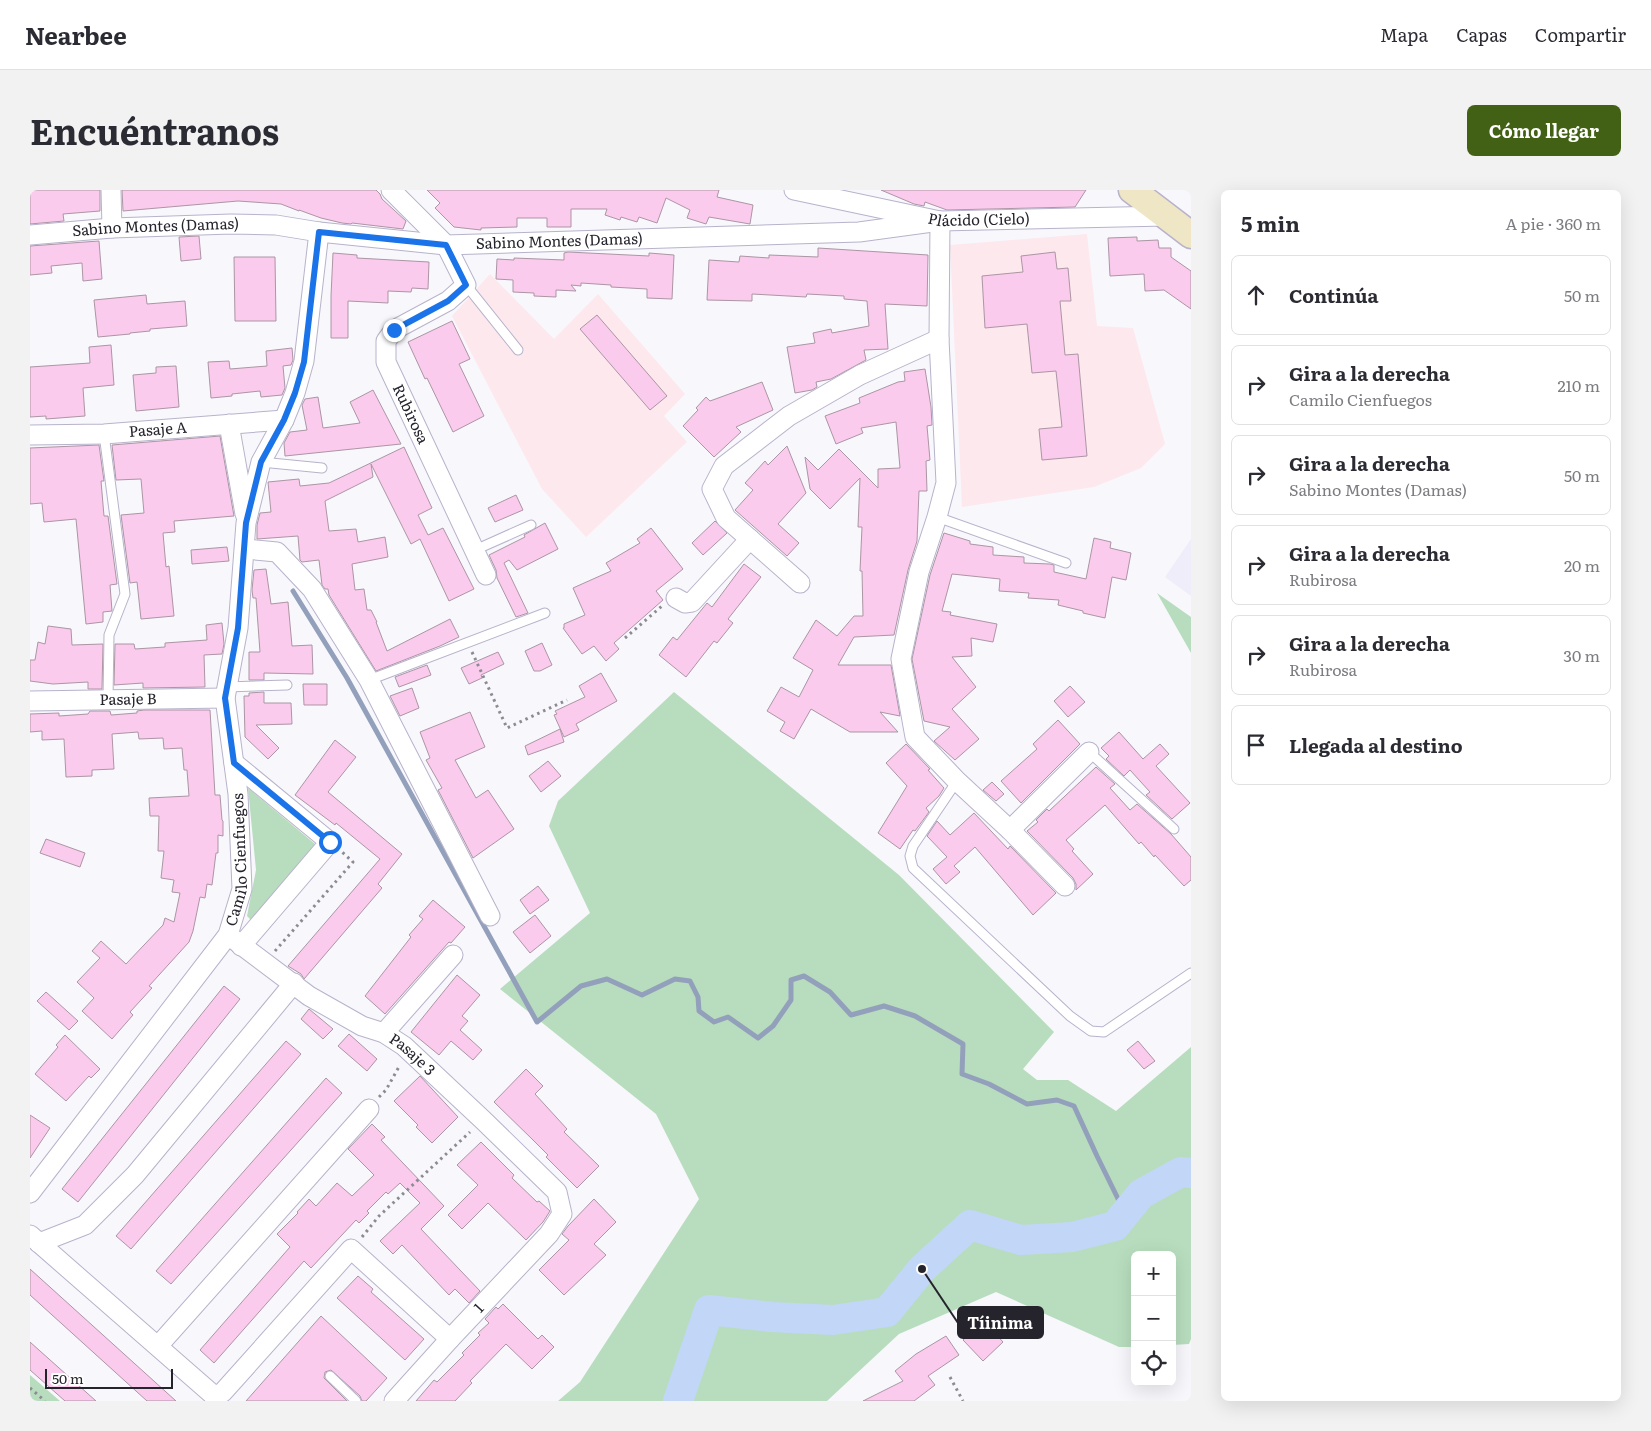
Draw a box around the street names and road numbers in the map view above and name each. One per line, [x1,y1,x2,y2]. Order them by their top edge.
street label: Plácido (Cielo) [926,206,1030,231]
street label: Sabino Montes (Damas) [71,211,239,241]
street label: Sabino Montes (Damas) [475,226,643,254]
street label: Rubirosa [388,380,436,448]
street label: Pasaje A [128,415,188,442]
street label: Pasaje B [99,686,157,710]
street label: Camilo Cienfuegos [218,793,252,929]
street label: Pasaje 3 [385,1026,442,1080]
street label: 1 [467,1297,488,1317]

